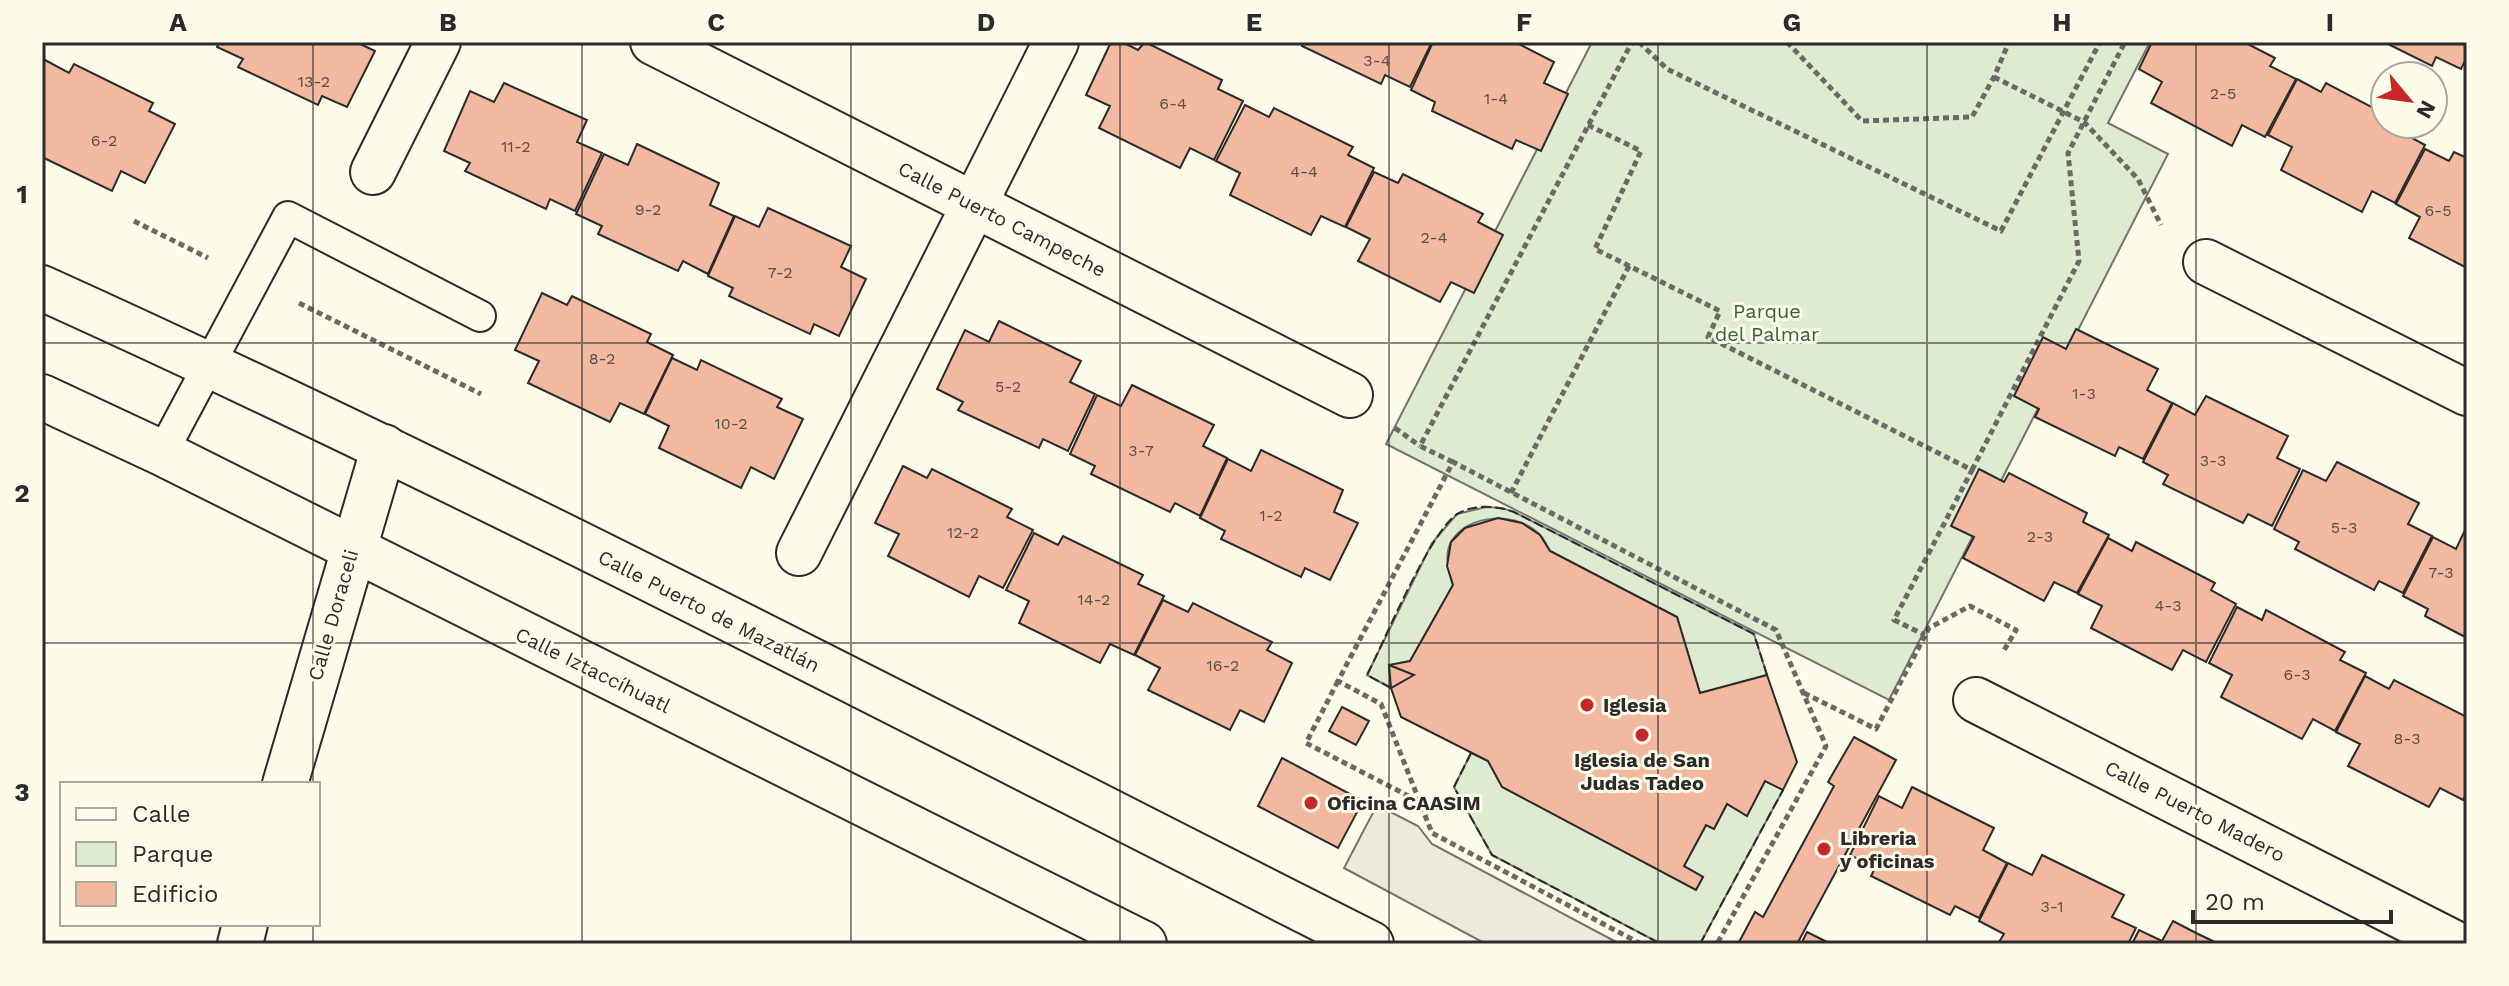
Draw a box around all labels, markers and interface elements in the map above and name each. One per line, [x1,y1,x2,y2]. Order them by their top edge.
text: A [169,7,187,37]
text: B [439,7,457,37]
text: C [707,7,725,37]
text: D [977,7,995,37]
text: E [1246,7,1262,37]
text: F [1516,7,1532,37]
text: G [1783,7,1801,37]
text: H [2052,7,2072,37]
text: I [2326,7,2334,37]
house number: 3-4 [1363,51,1391,70]
north arrow [2369,60,2449,140]
house number: 13-2 [298,72,330,91]
house number: 2-5 [2210,84,2236,103]
house number: 1-4 [1484,89,1508,108]
house number: 6-4 [1159,94,1187,113]
text: N [2411,96,2441,123]
house number: 6-2 [91,131,117,150]
house number: 11-2 [501,137,531,156]
street label: Calle Puerto Campeche [894,156,1110,282]
house number: 4-4 [1290,162,1318,181]
text: 1 [16,179,28,209]
house number: 9-2 [635,200,661,219]
house number: 6-5 [2424,201,2452,220]
house number: 2-4 [1421,228,1448,247]
house number: 7-2 [768,263,793,282]
park label: Parque del Palmar [1715,299,1819,346]
house number: 8-2 [589,349,615,368]
house number: 5-2 [995,377,1021,396]
house number: 1-3 [2072,384,2096,403]
house number: 10-2 [714,414,748,433]
house number: 3-7 [1128,441,1154,460]
house number: 3-3 [2200,451,2226,470]
text: 2 [14,478,30,508]
house number: 1-2 [1259,506,1283,525]
house number: 5-3 [2331,518,2357,537]
house number: 12-2 [947,523,979,542]
house number: 2-3 [2027,527,2053,546]
street label: Calle Puerto de Mazatlán [594,545,824,677]
street label: Calle Doraceli [303,547,363,683]
house number: 7-3 [2428,563,2454,582]
house number: 14-2 [1078,590,1110,609]
house number: 4-3 [2154,596,2182,615]
street label: Calle Iztaccíhuatl [511,622,675,718]
house number: 16-2 [1207,656,1239,675]
house number: 6-3 [2284,665,2311,684]
place label: Iglesia [1603,693,1667,717]
marker: Iglesia [1578,696,1596,714]
marker: Iglesia de San Judas Tadeo [1633,726,1651,744]
house number: 8-3 [2393,729,2421,748]
place label: Iglesia de San Judas Tadeo [1574,748,1710,795]
street label: Calle Puerto Madero [2101,755,2289,867]
text: 3 [14,777,30,807]
legend [60,782,320,926]
place label: Oficina CAASIM [1327,791,1481,815]
marker: Oficina CAASIM [1302,794,1320,812]
text: Calle [132,800,191,828]
place label: Libreria y oficinas [1839,826,1935,873]
text: Parque [132,840,213,868]
marker: Libreria y oficinas [1815,840,1833,858]
scale bar [2193,874,2391,924]
text: Edificio [132,880,218,908]
text: 20 m [2205,888,2265,916]
house number: 3-1 [2040,897,2064,916]

